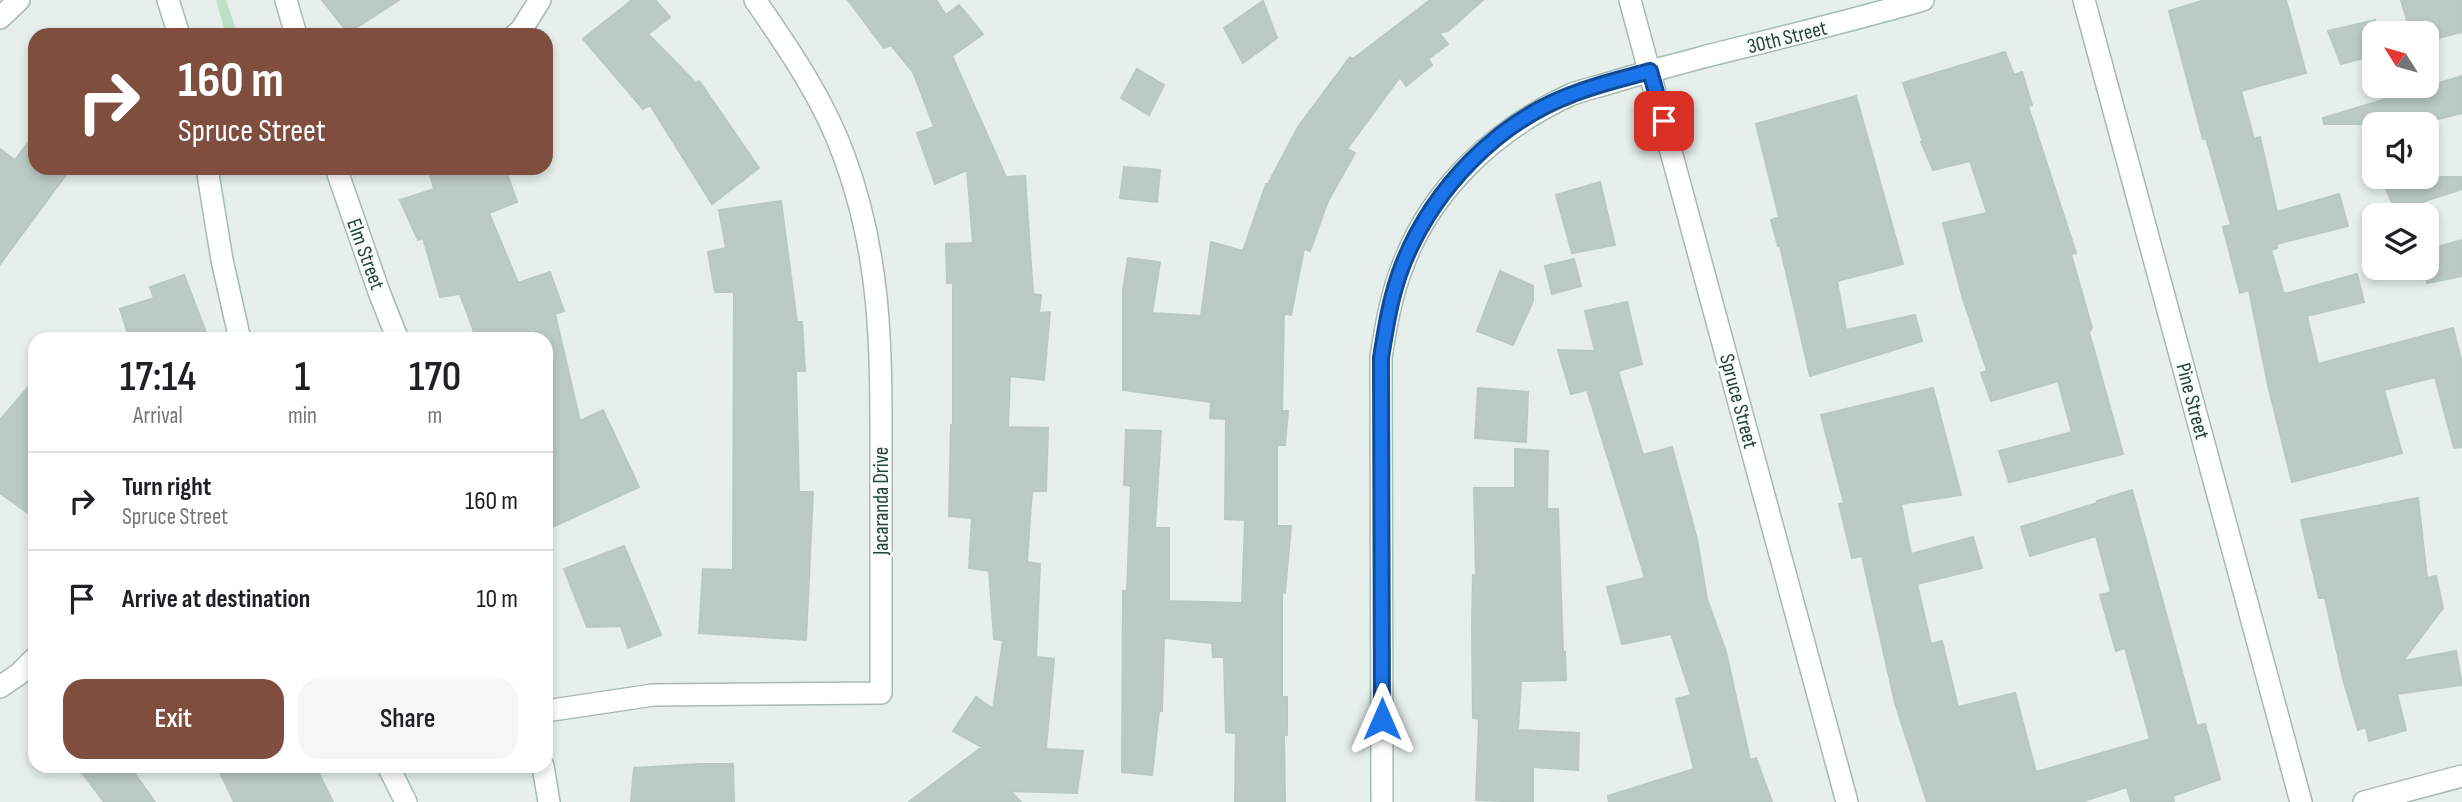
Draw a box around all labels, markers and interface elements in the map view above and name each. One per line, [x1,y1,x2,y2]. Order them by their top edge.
street label: 30th Street [1745,16,1830,59]
north arrow [2362,21,2440,98]
map controls [2362,21,2439,280]
text: 160 m [178,52,284,111]
icon: right [63,56,154,147]
pin [1634,91,1694,151]
icon: arrive [1645,102,1683,140]
text: Spruce Street [178,112,326,151]
button: sound [2362,112,2439,189]
button: layers [2362,203,2439,280]
street label: Elm Street [341,215,390,293]
street label: Spruce Street [1714,351,1763,451]
text: 17:14 [120,352,196,403]
text: 1 [295,352,310,403]
text: 170 [409,352,461,403]
street label: Pine Street [2170,360,2215,442]
text: Arrival [133,402,183,430]
text: min [288,402,317,430]
text: m [428,402,442,430]
street label: Jacaranda Drive [869,447,894,556]
text: Turn right [122,472,211,503]
icon: right [63,482,101,520]
text: 160 m [465,486,518,517]
text: Spruce Street [122,503,228,531]
icon: arrive [63,580,101,618]
text: Arrive at destination [122,584,310,615]
text: 10 m [476,584,518,615]
button: Exit [63,679,284,759]
button: Share [298,679,518,759]
position arrow [1345,682,1419,756]

